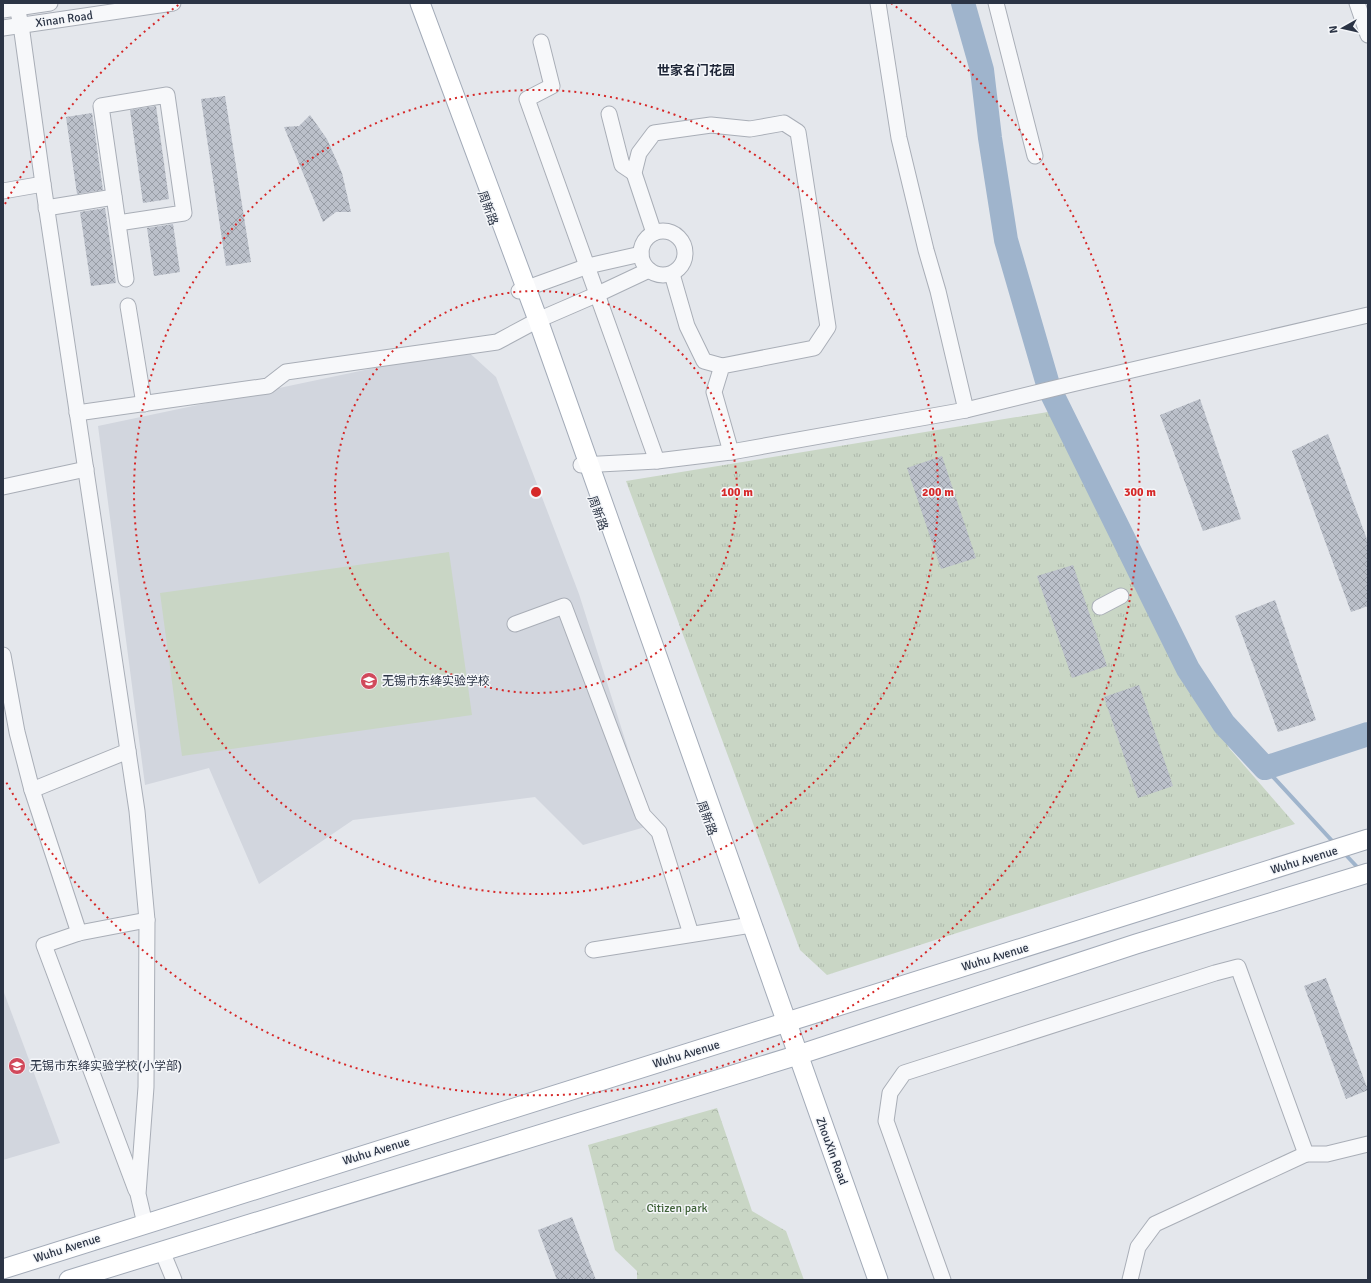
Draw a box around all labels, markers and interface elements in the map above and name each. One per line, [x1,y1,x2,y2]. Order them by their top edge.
street label: Xinan Road [34,8,94,31]
north arrow [1323,8,1363,48]
text: N [1327,25,1341,34]
district label: 世家名门花园 [657,63,735,79]
street label: 周新路 [474,189,501,228]
centre of rings [529,485,543,499]
text: 100 m [721,485,753,500]
text: 200 m [922,485,954,500]
text: 300 m [1124,485,1156,500]
street label: 周新路 [584,494,611,533]
school or university icon: 无锡市东绛实验学校 [359,671,379,691]
place label: 无锡市东绛实验学校 [382,674,490,689]
street label: 周新路 [693,799,720,838]
street label: Wuhu Avenue [1269,843,1340,878]
street label: Wuhu Avenue [960,940,1031,975]
street label: Wuhu Avenue [651,1037,722,1072]
school or university icon: 无锡市东绛实验学校(小学部) [7,1056,27,1076]
place label: 无锡市东绛实验学校(小学部) [30,1059,182,1074]
street label: ZhouXin Road [812,1115,851,1187]
street label: Wuhu Avenue [341,1134,412,1169]
park label: Citizen park [646,1201,708,1216]
street label: Wuhu Avenue [32,1231,103,1266]

